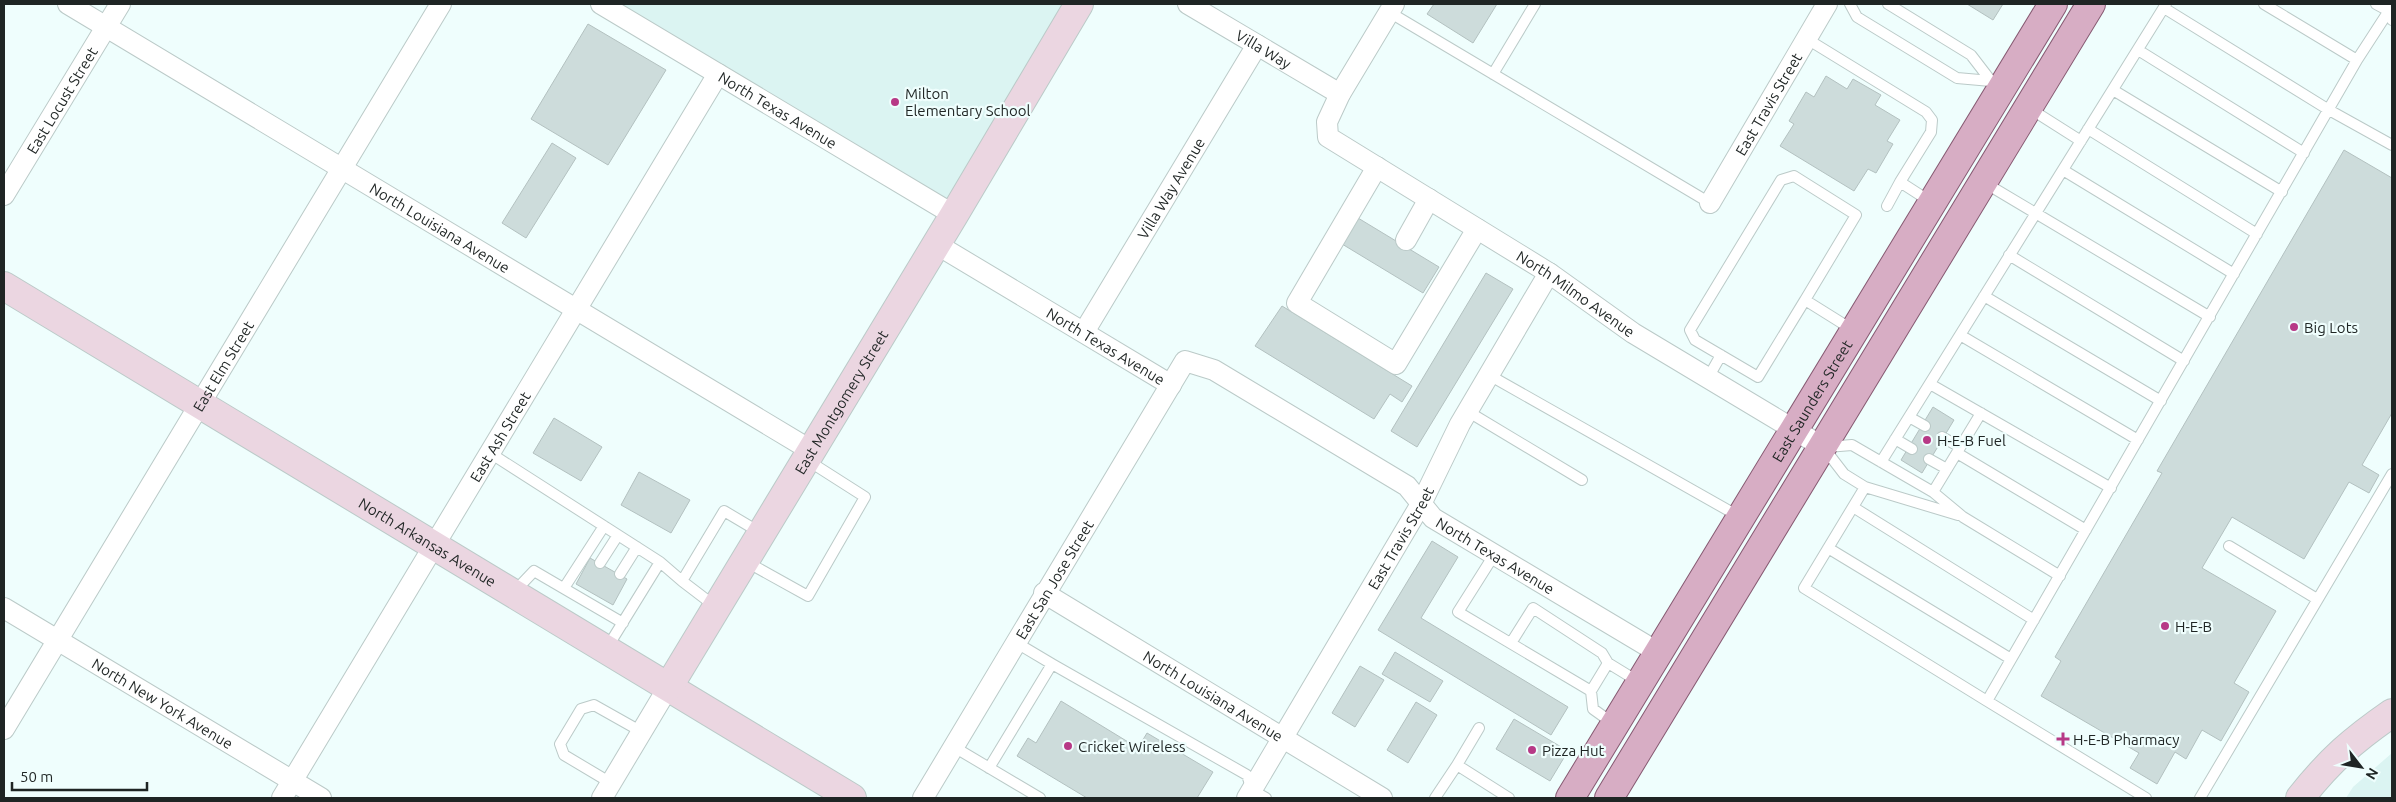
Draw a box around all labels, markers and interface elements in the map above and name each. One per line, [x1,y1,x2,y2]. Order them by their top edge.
street label: Villa Way [1233,26,1294,72]
street label: East Locust Street [23,44,101,157]
street label: East Travis Street [1732,49,1805,158]
street label: North Texas Avenue [716,68,840,152]
place label: Milton Elementary School [905,85,1031,119]
marker: Milton Elementary School [889,96,901,108]
street label: Villa Way Avenue [1134,134,1208,242]
street label: North Louisiana Avenue [367,179,513,276]
street label: North Milmo Avenue [1514,247,1638,340]
street label: North Texas Avenue [1044,304,1168,388]
street label: East Elm Street [189,317,257,414]
place label: Big Lots [2304,319,2358,336]
marker: Big Lots [2288,321,2300,333]
street label: East Montgomery Street [791,327,891,477]
street label: East Saunders Street [1768,337,1855,465]
street label: East Ash Street [466,388,533,485]
place label: H-E-B Fuel [1937,432,2006,449]
marker: H-E-B Fuel [1921,434,1933,446]
street label: East Travis Street [1364,484,1437,592]
street label: North Arkansas Avenue [356,494,499,590]
street label: North Texas Avenue [1433,513,1558,597]
street label: East San Jose Street [1012,517,1096,642]
place label: H-E-B [2175,618,2212,635]
marker: H-E-B [2159,620,2171,632]
street label: North Louisiana Avenue [1140,647,1286,744]
street label: North New York Avenue [89,654,236,752]
place label: H-E-B Pharmacy [2073,731,2179,748]
marker: H-E-B Pharmacy [2057,733,2069,745]
place label: Cricket Wireless [1078,738,1185,755]
marker: Cricket Wireless [1062,740,1074,752]
place label: Pizza Hut [1542,742,1605,759]
north arrow [2336,742,2386,792]
marker: Pizza Hut [1526,744,1538,756]
scale bar [12,760,148,792]
text: N [2363,765,2382,782]
text: 50 m [20,768,53,785]

